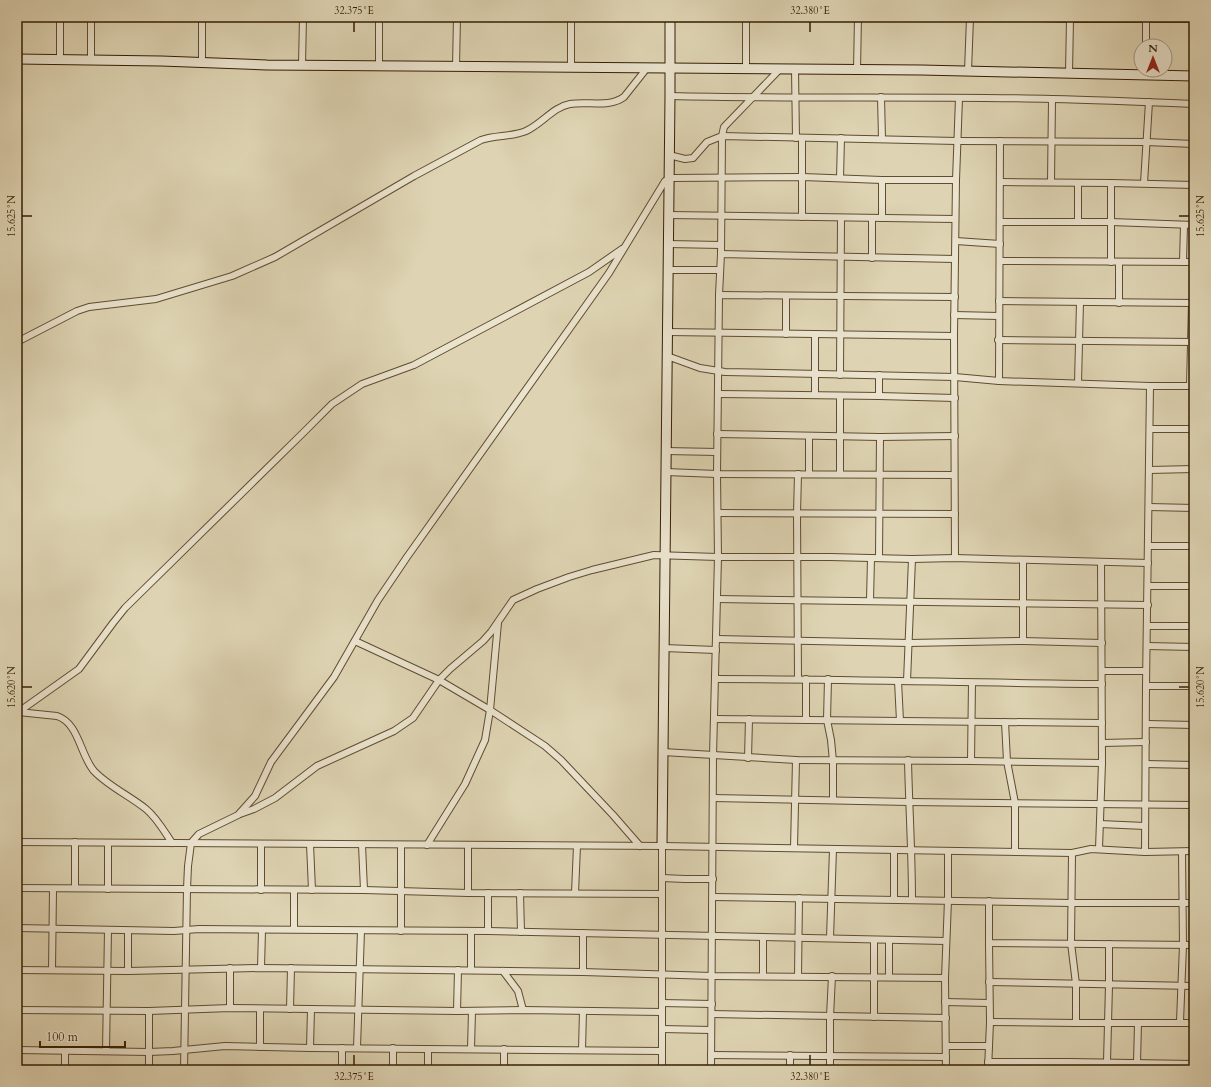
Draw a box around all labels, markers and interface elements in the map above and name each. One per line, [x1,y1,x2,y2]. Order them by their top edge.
text: 32.375°E [334,4,374,18]
text: 32.380°E [790,4,830,18]
north arrow [1133,38,1173,78]
text: N [1148,41,1158,56]
text: 15.625°N [5,195,19,237]
text: 15.625°N [1194,195,1208,237]
text: 15.620°N [5,666,19,708]
text: 15.620°N [1194,666,1208,708]
scale bar [40,1023,125,1049]
text: 100 m [46,1029,79,1045]
text: 32.375°E [334,1070,374,1084]
text: 32.380°E [790,1070,830,1084]

